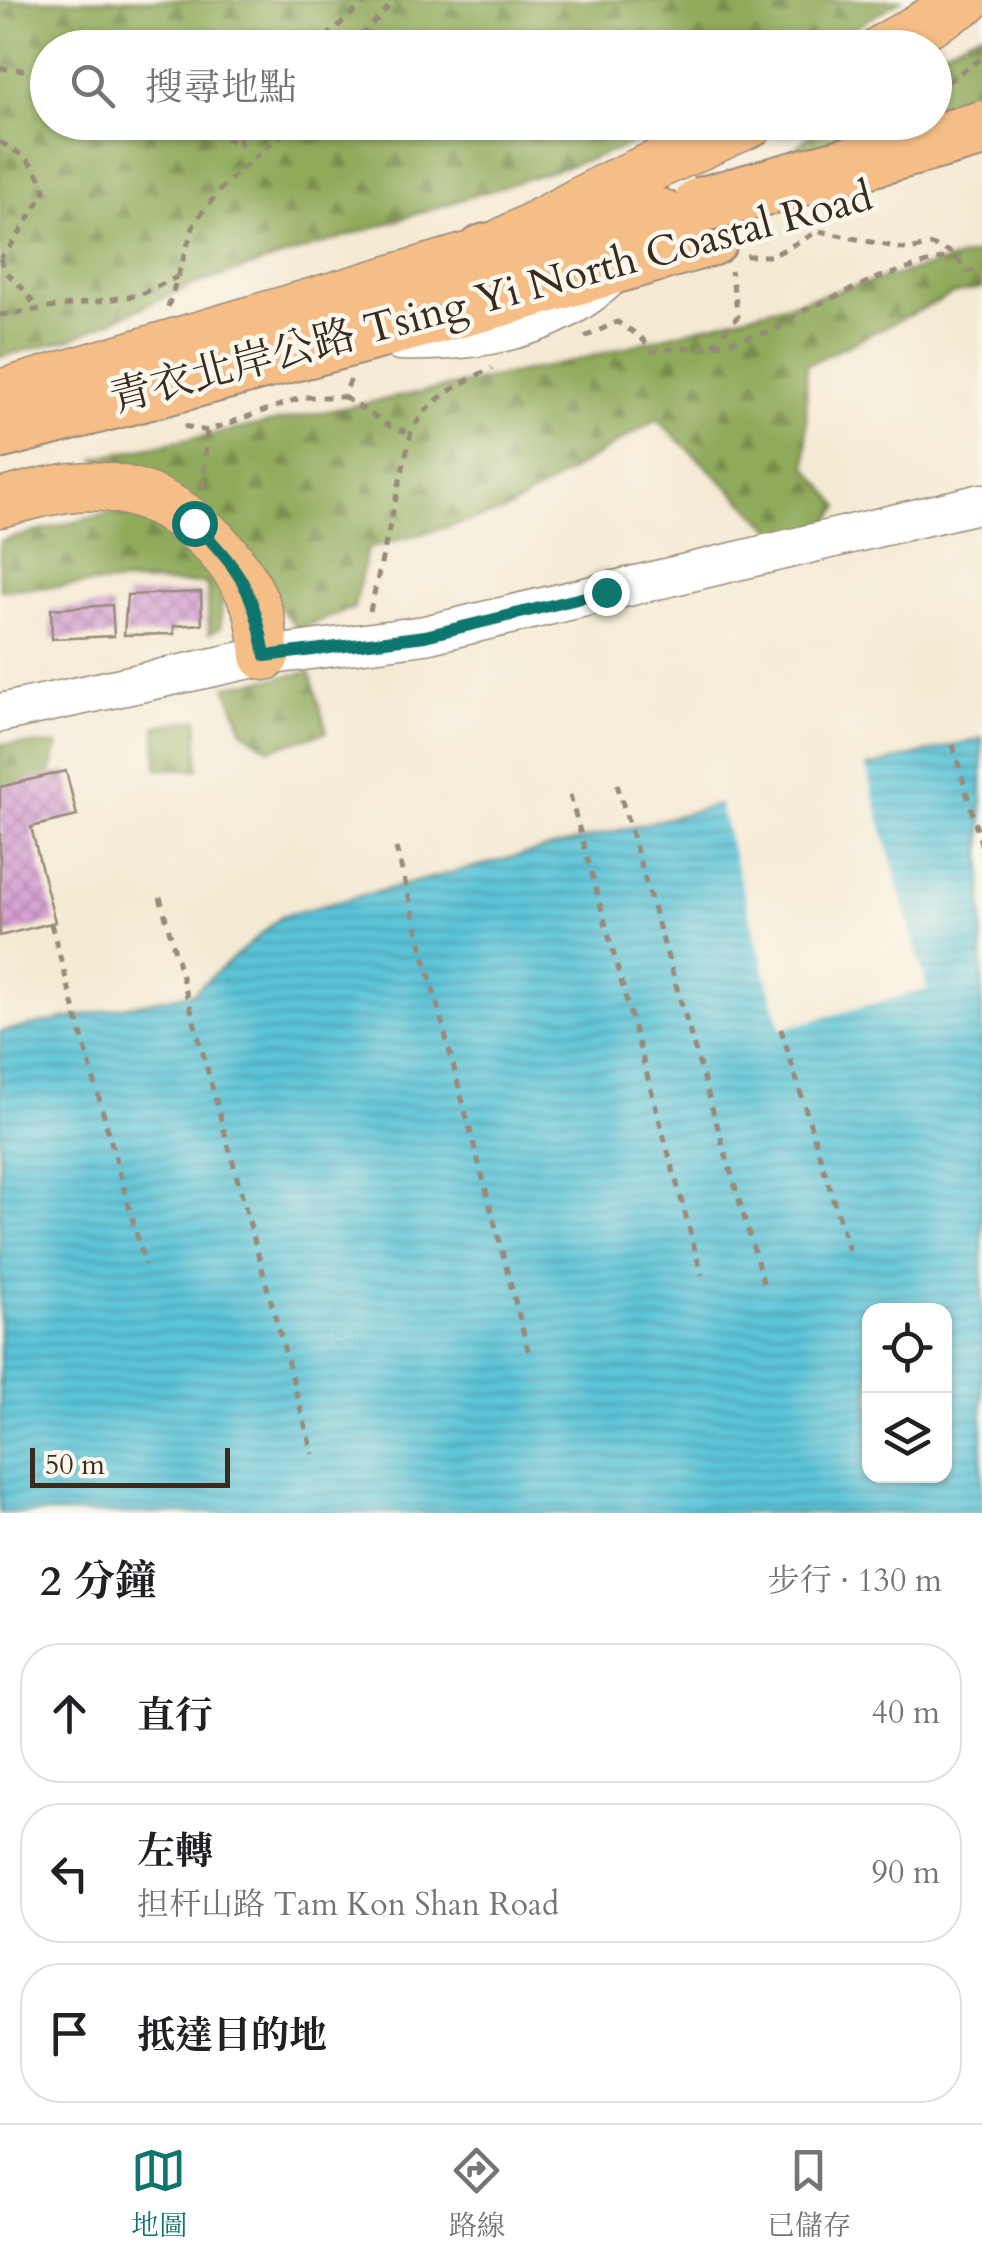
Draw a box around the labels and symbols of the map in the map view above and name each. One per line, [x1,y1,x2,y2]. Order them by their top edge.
street label: 青衣北岸公路 Tsing Yi North Coastal Road [103,168,879,426]
route start [172,501,218,547]
route end [584,570,630,616]
scale bar [30,1443,230,1488]

